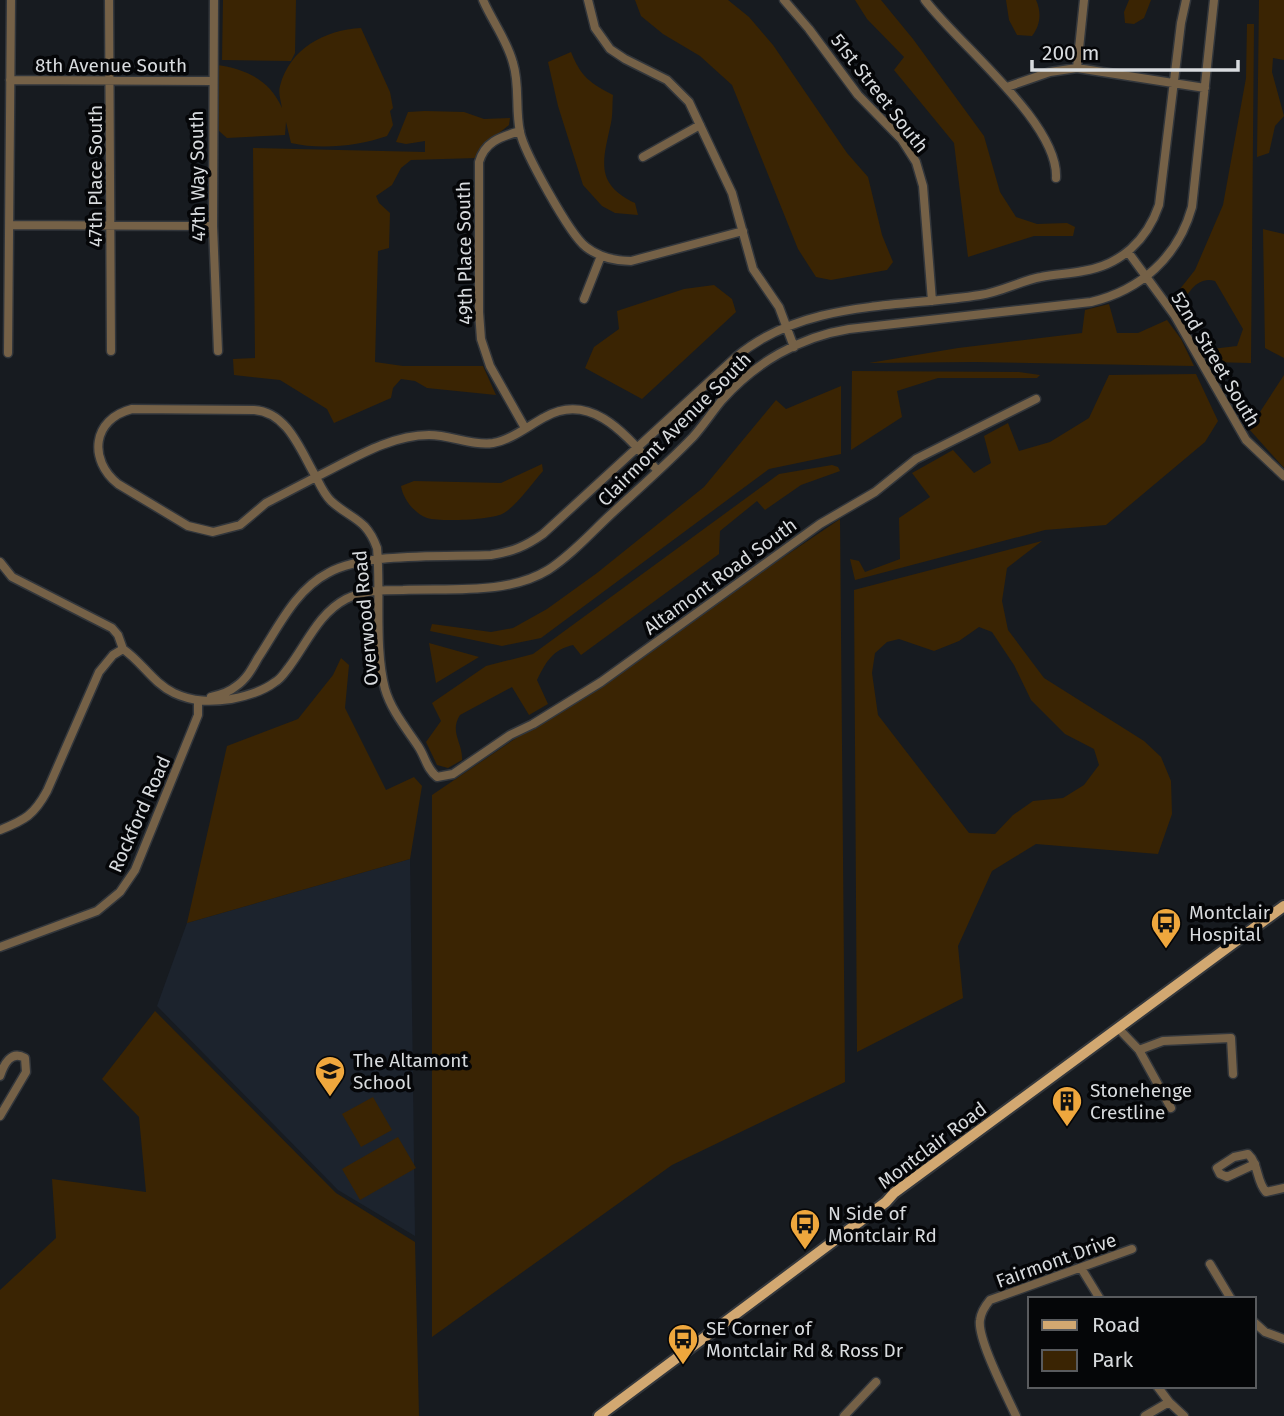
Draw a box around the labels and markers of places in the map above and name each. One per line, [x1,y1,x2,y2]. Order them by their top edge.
place label: Montclair Hospital [1189,901,1271,946]
bus stop icon: Montclair Hospital [1149,906,1183,950]
place label: The Altamont School [353,1049,468,1094]
school or university icon: The Altamont School [313,1054,347,1098]
place label: Stonehenge Crestline [1090,1079,1192,1124]
building icon: Stonehenge Crestline [1050,1084,1084,1128]
place label: N Side of Montclair Rd [828,1202,937,1247]
bus stop icon: N Side of Montclair Rd [788,1207,822,1251]
place label: SE Corner of Montclair Rd & Ross Dr [706,1317,904,1362]
bus stop icon: SE Corner of Montclair Rd & Ross Dr [666,1322,700,1366]

